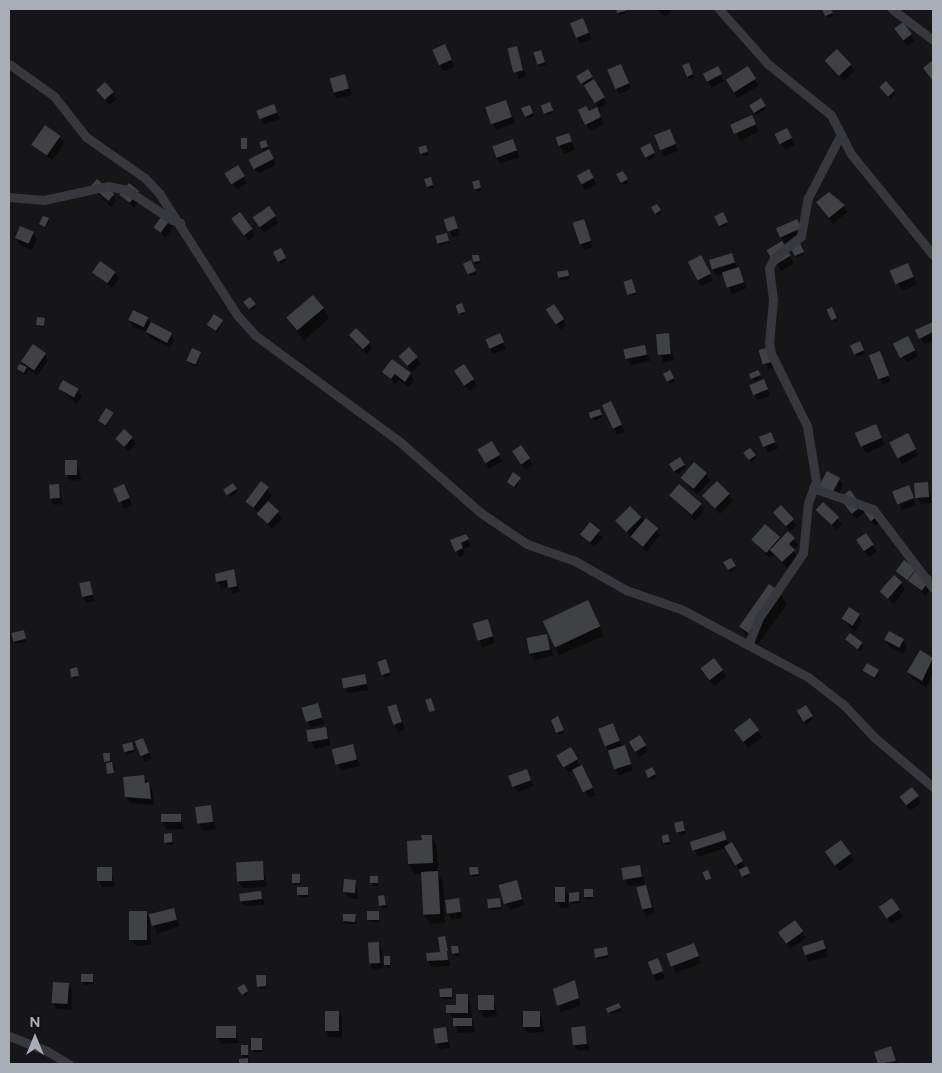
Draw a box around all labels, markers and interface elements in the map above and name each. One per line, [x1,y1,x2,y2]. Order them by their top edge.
north arrow [10,1013,60,1063]
text: N [30,1014,40,1031]

